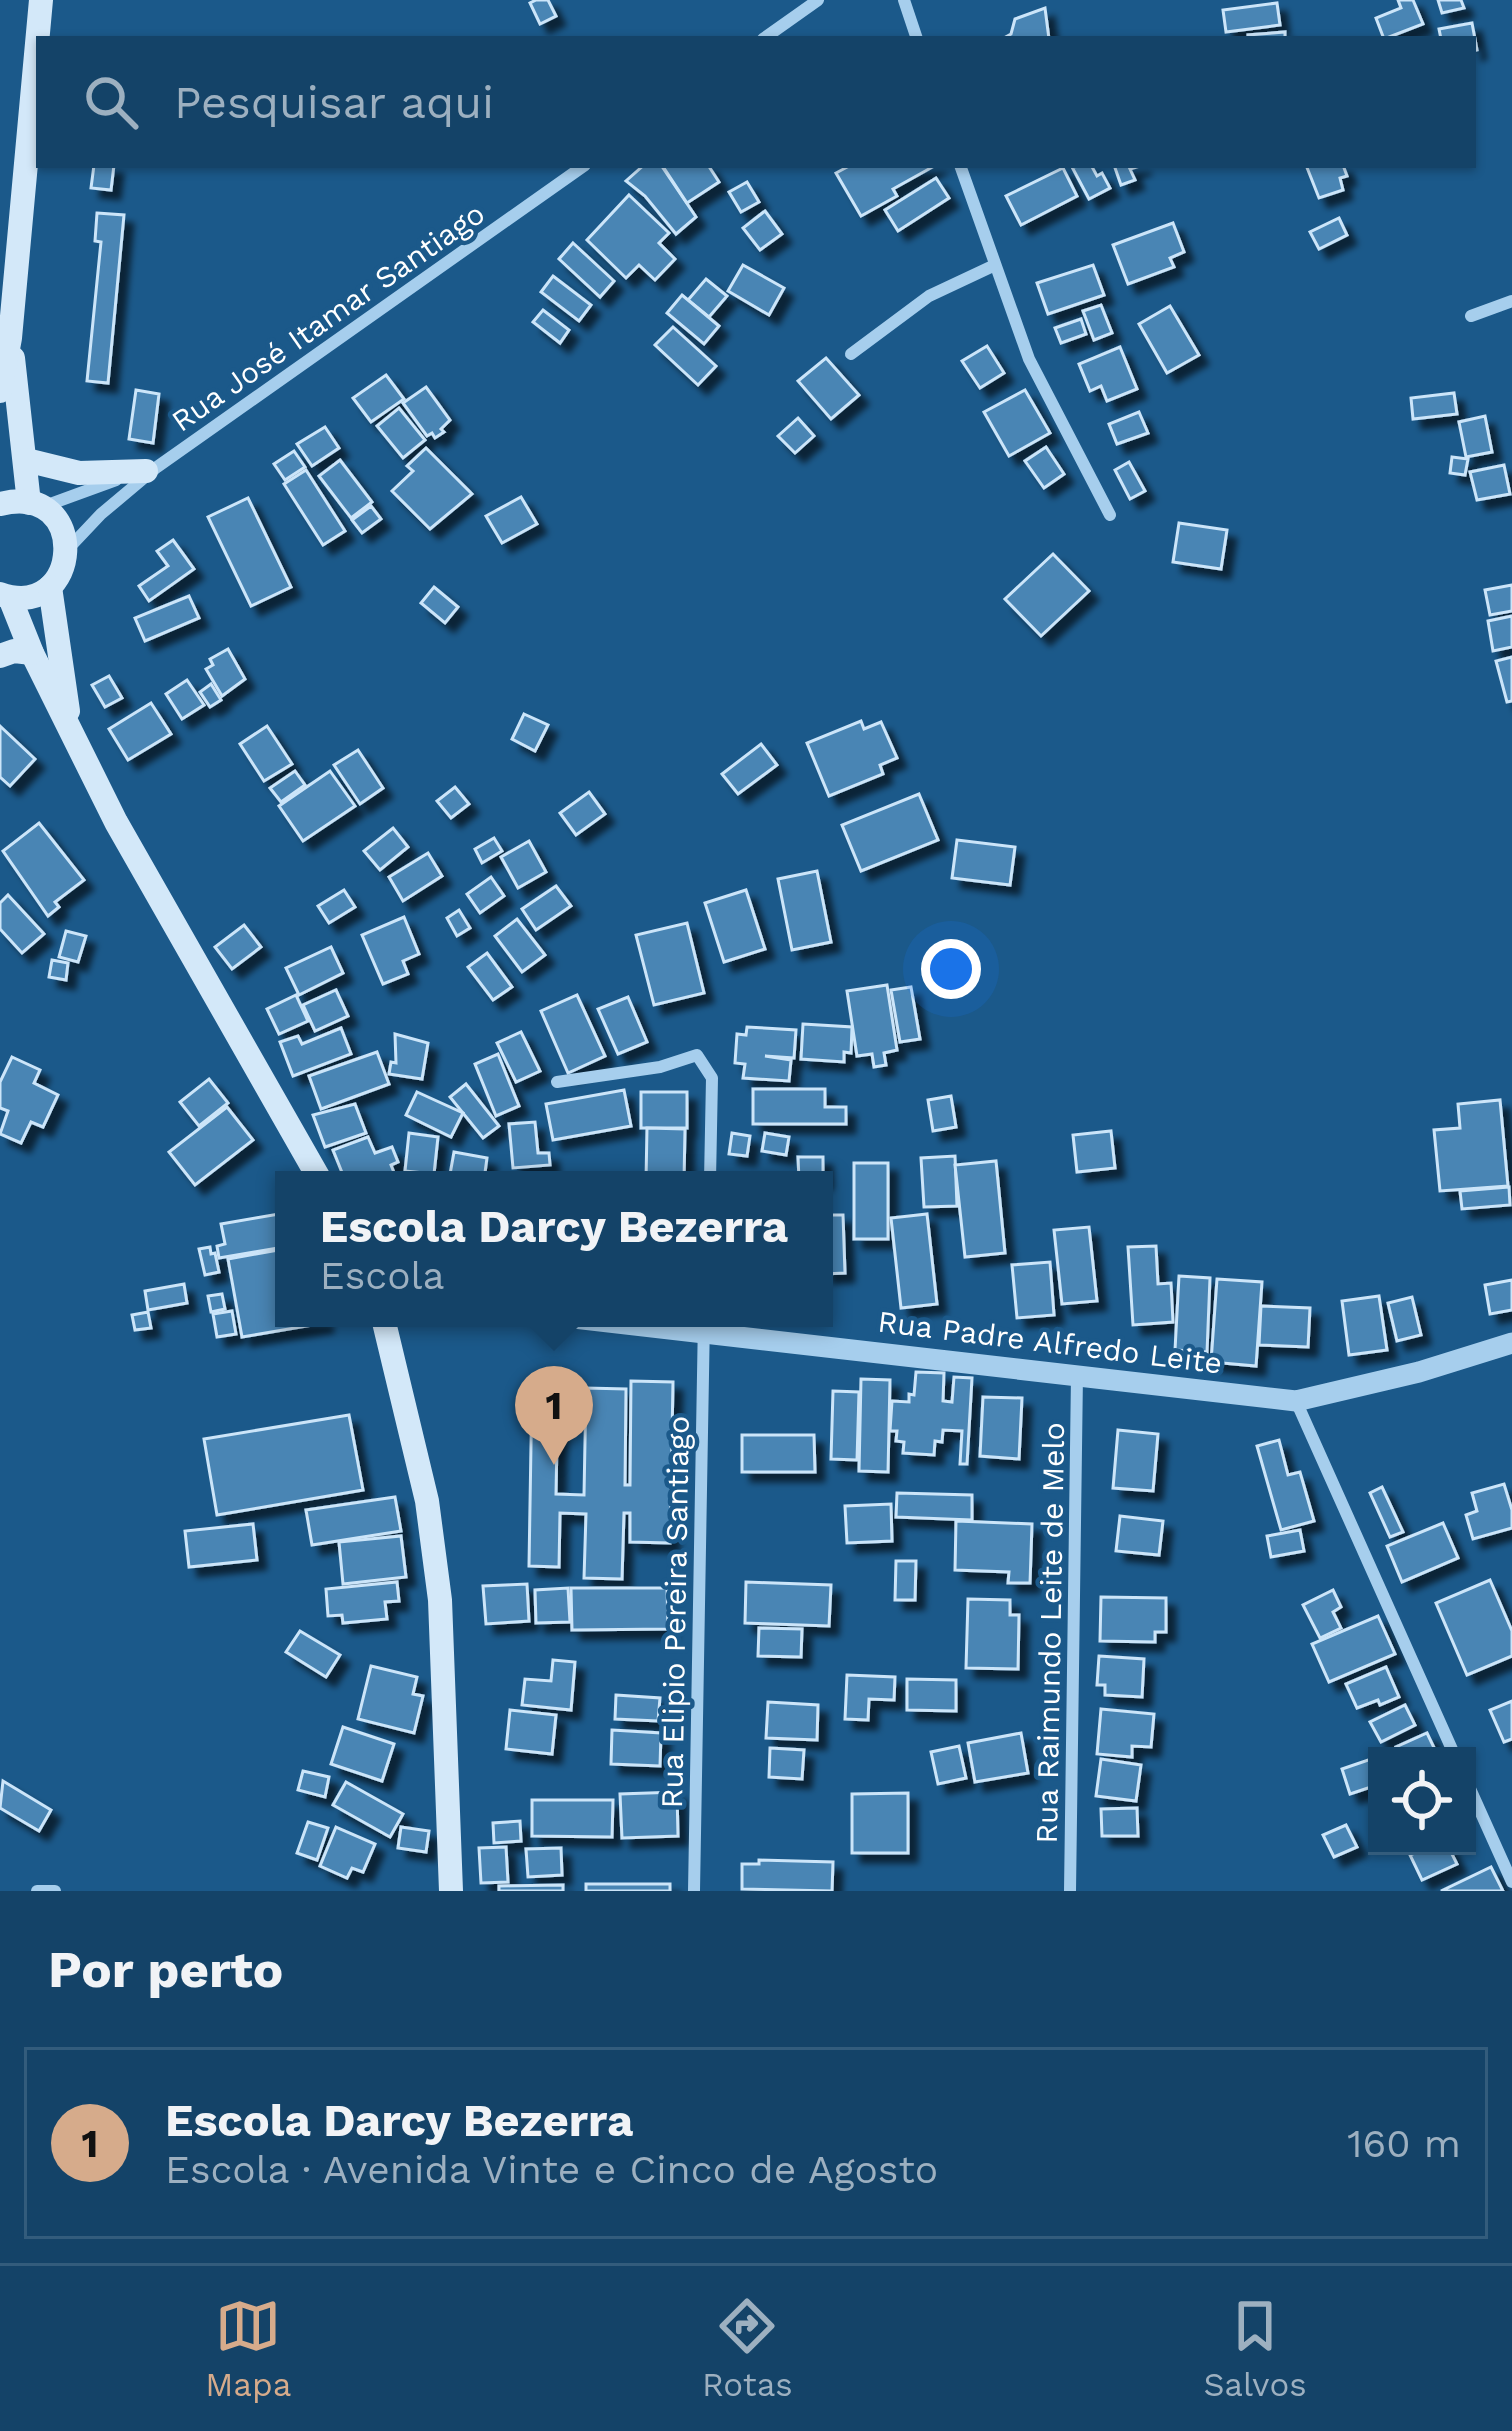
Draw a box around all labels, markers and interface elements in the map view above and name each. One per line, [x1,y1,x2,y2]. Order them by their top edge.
search box [36,36,1476,168]
icon: search [78,69,144,135]
text: Pesquisar aqui [174,76,494,129]
street label: Rua José Itamar Santiago [165,196,491,438]
your location [921,939,981,999]
popup [275,1171,833,1327]
text: Escola Darcy Bezerra [320,1200,788,1253]
text: Escola [320,1253,445,1298]
street label: Rua Padre Alfredo Leite [876,1304,1224,1380]
pin: 1 [515,1366,593,1465]
street label: Rua Elipio Pereira Santiago [654,1415,696,1809]
street label: Rua Raimundo Leite de Melo [1029,1422,1071,1844]
map controls [1368,1747,1476,1855]
button: locate [1368,1747,1476,1855]
text: Por perto [48,1940,283,1999]
text: Escola Darcy Bezerra [165,2094,633,2147]
text: 1 [82,2121,98,2166]
text: 160 m [1347,2121,1461,2166]
text: Escola · Avenida Vinte e Cinco de Agosto [165,2147,938,2192]
tab: Mapa [205,2293,291,2404]
tab: Rotas [702,2293,793,2404]
tab: Salvos [1203,2293,1307,2404]

